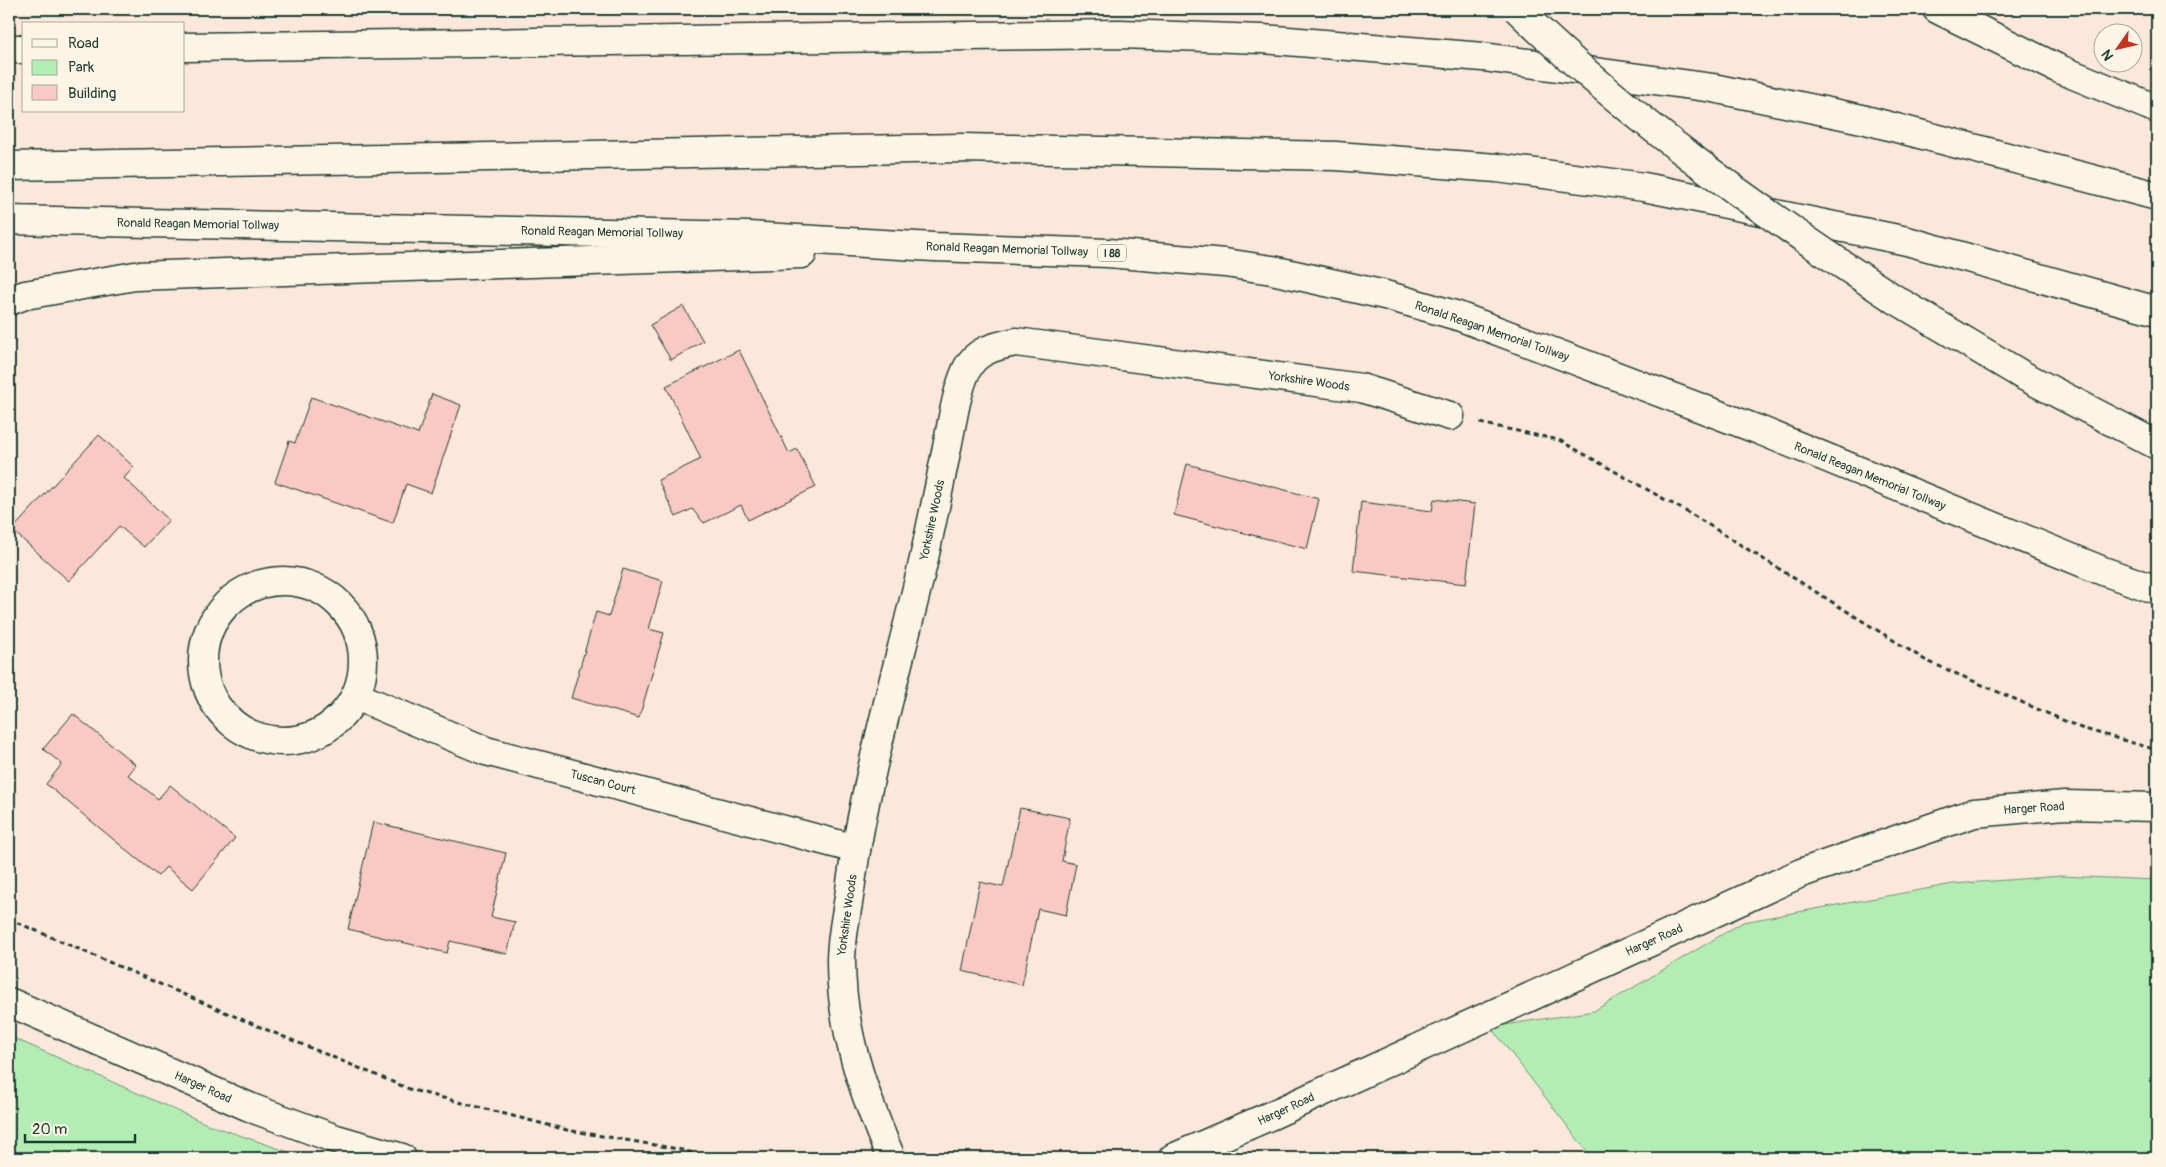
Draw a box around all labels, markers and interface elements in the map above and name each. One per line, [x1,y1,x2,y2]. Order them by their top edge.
legend [22,22,185,112]
north arrow [2094,22,2144,72]
text: Road [68,34,99,53]
text: N [2098,46,2117,64]
text: Park [68,58,95,77]
text: Building [68,84,116,103]
street label: Ronald Reagan Memorial Tollway [117,216,279,233]
street label: Ronald Reagan Memorial Tollway [521,224,683,241]
street label: Ronald Reagan Memorial Tollway [926,239,1088,260]
road number: I 88 [1098,244,1126,262]
street label: Ronald Reagan Memorial Tollway [1413,298,1571,365]
street label: Yorkshire Woods [1266,368,1351,395]
street label: Ronald Reagan Memorial Tollway [1792,439,1948,514]
street label: Yorkshire Woods [916,478,948,563]
street label: Tuscan Court [568,767,638,798]
street label: Harger Road [2003,799,2065,818]
street label: Yorkshire Woods [834,873,861,958]
street label: Harger Road [1623,921,1685,960]
street label: Harger Road [172,1068,234,1107]
street label: Harger Road [1255,1090,1317,1129]
scale bar [25,1112,135,1144]
text: 20 m [32,1120,67,1139]

